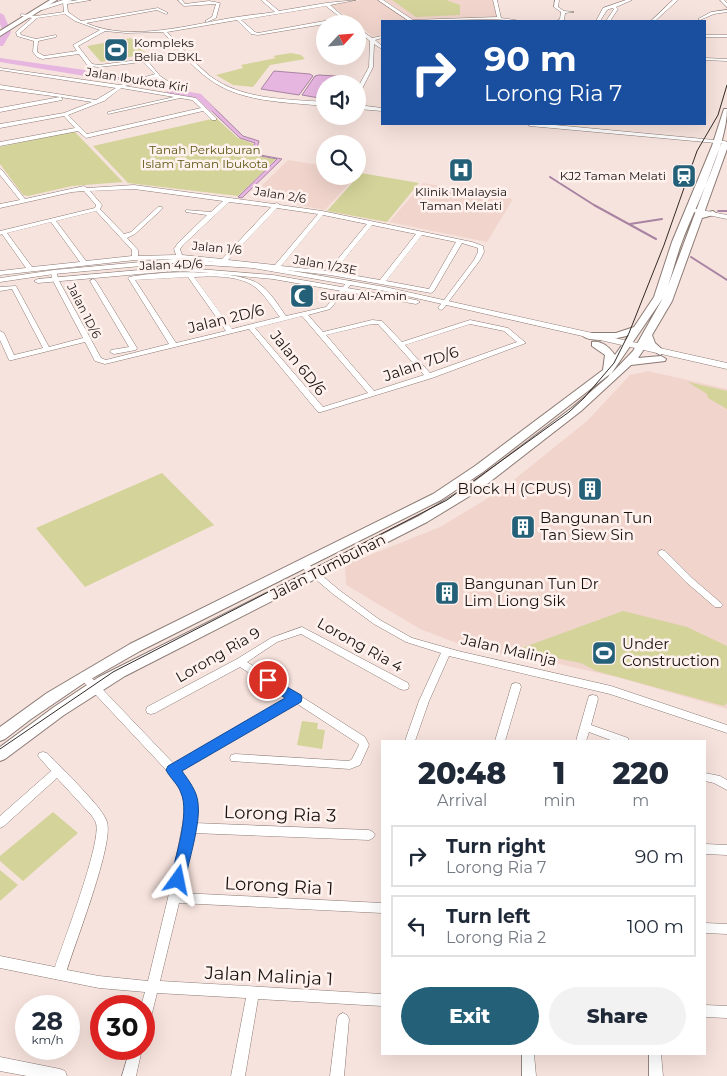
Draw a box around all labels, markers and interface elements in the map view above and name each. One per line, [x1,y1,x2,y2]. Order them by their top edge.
north arrow [316,15,366,65]
map controls [316,15,366,185]
place label: Kompleks Belia DBKL [134,35,202,64]
sports icon: Kompleks Belia DBKL [103,37,129,63]
text: 90 m [484,37,577,80]
icon: right [401,40,466,105]
street label: Jalan Ibukota Kiri [84,64,189,95]
button: sound [316,75,366,125]
text: Lorong Ria 7 [484,80,622,107]
button: search [316,135,366,185]
park label: Tanah Perkuburan Islam Taman Ibukota [142,142,268,171]
hospital icon: Klinik 1Malaysia Taman Melati [448,157,474,183]
station icon: KJ2 Taman Melati [671,163,697,189]
place label: KJ2 Taman Melati [560,168,666,183]
street label: Jalan 2/6 [252,183,307,206]
place label: Klinik 1Malaysia Taman Melati [415,184,507,213]
street label: Jalan 1/6 [190,238,243,257]
street label: Jalan 1/23E [291,251,358,278]
street label: Jalan 4D/6 [138,256,203,273]
street label: Jalan 1D/6 [64,280,105,341]
mosque icon: Surau Al-Amin [289,283,315,309]
place label: Surau Al-Amin [320,288,407,303]
street label: Jalan 2D/6 [185,300,266,337]
street label: Jalan 6D/6 [266,325,330,399]
street label: Jalan 7D/6 [380,342,461,386]
building icon: Block H (CPUS) [577,476,603,502]
place label: Block H (CPUS) [458,479,572,498]
place label: Bangunan Tun Tan Siew Sin [540,508,652,544]
building icon: Bangunan Tun Tan Siew Sin [510,514,536,540]
street label: Jalan Tumbuhan [266,529,389,604]
place label: Bangunan Tun Dr Lim Liong Sik [464,574,599,610]
building icon: Bangunan Tun Dr Lim Liong Sik [434,580,460,606]
street label: Lorong Ria 4 [314,613,407,676]
street label: Lorong Ria 9 [172,623,263,686]
street label: Jalan Malinja [458,629,559,670]
place label: Under Construction [622,634,720,670]
sports icon: Under Construction [591,640,617,666]
pin [247,659,289,701]
icon: arrive [254,666,282,694]
text: 20:48 [418,755,506,792]
text: 1 [553,755,566,792]
text: 220 [613,755,669,792]
text: Arrival [437,791,487,810]
text: min [543,791,576,810]
text: m [632,791,649,810]
street label: Lorong Ria 3 [223,801,337,827]
text: Turn right [446,835,546,858]
icon: right [403,842,431,870]
text: 90 m [635,845,684,868]
position arrow [151,853,203,905]
text: Lorong Ria 7 [446,858,546,877]
street label: Lorong Ria 1 [224,872,334,900]
text: Turn left [446,905,531,928]
icon: left [403,912,431,940]
text: 100 m [627,915,684,938]
text: Lorong Ria 2 [446,928,546,947]
street label: Jalan Malinja 1 [203,962,334,990]
button: Exit [401,987,539,1045]
button: Share [549,987,686,1045]
speed limit sign: 30 [90,995,155,1060]
text: 28 [32,1006,63,1036]
text: km/h [31,1032,64,1047]

